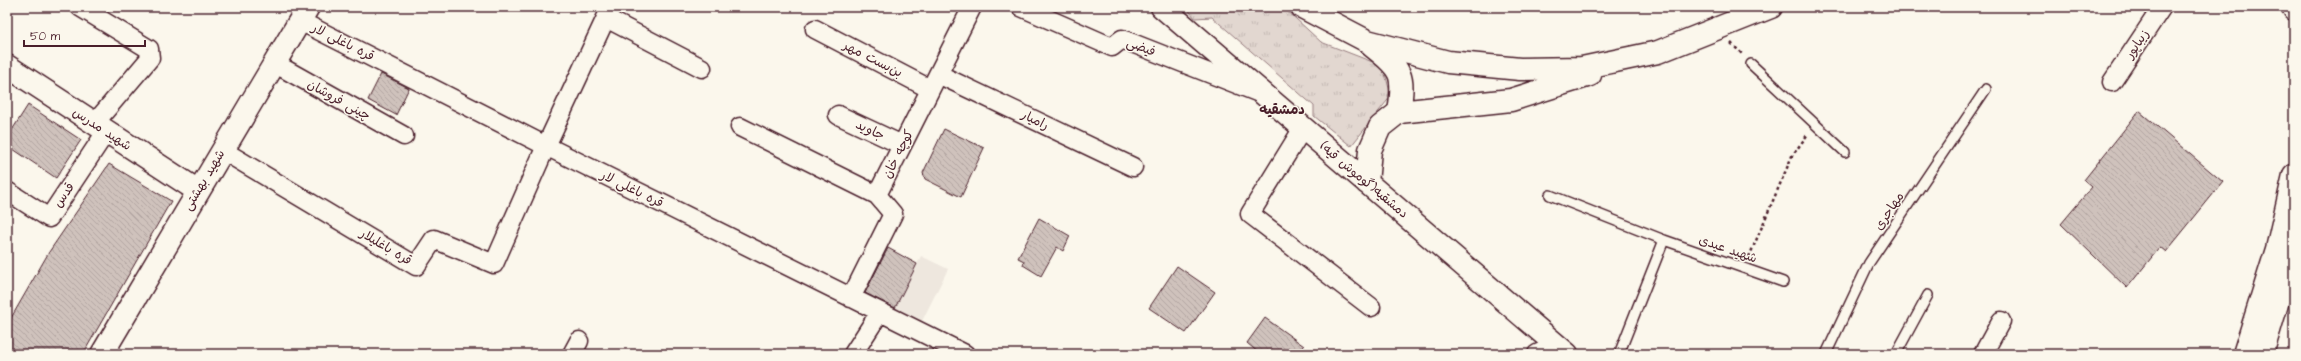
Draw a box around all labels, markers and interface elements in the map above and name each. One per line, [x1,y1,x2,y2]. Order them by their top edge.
street label: قره باغلی لار [308,18,377,65]
scale bar [24,22,145,48]
street label: زیباپور [2120,26,2153,63]
text: 50 m [30,28,61,45]
street label: فیضی [1124,33,1158,61]
street label: بن‌بست مهر [839,36,906,82]
street label: چینی فروشان [304,75,374,125]
district label: دمشقیه [1259,100,1305,120]
street label: شهید مدرس [69,103,135,155]
street label: رامیار [1017,105,1052,134]
street label: جاوید [853,115,888,145]
street label: کوچه خان [878,126,918,181]
street label: دمشقیه(گوموش قیه) [1316,138,1412,222]
street label: شهید بهشتى [179,146,229,214]
street label: قره باغلی لار [597,166,667,212]
street label: قدس [49,179,79,211]
street label: مهاجری [1870,188,1908,234]
street label: قره باغلیلار [356,224,415,270]
street label: شهید عیدی [1696,231,1760,267]

